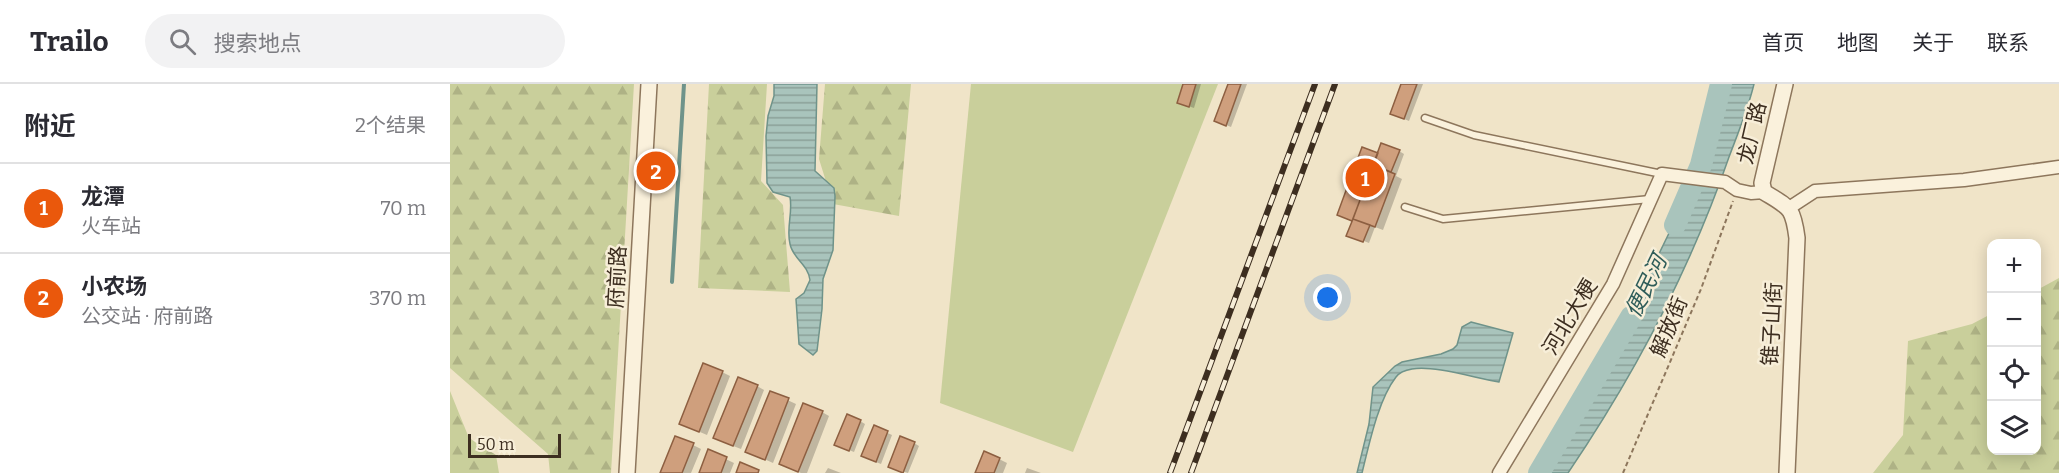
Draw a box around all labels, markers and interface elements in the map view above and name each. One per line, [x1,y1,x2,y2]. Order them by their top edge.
search box [145,14,565,68]
text: Trailo [30,25,109,58]
icon: search [166,25,199,58]
text: 搜索地点 [214,30,302,57]
text: 首页 [1762,30,1804,56]
text: 地图 [1837,30,1879,56]
text: 关于 [1912,30,1954,56]
text: 联系 [1987,30,2029,56]
street label: 龙厂路 [1732,99,1772,167]
text: 附近 [24,111,76,142]
text: 2个结果 [355,113,426,137]
pin: 2 [636,148,676,194]
pin: 1 [1346,156,1384,200]
text: 龙潭 [81,183,125,210]
text: 1 [39,196,48,220]
text: 70 m [380,196,426,220]
text: 火车站 [81,214,141,238]
map controls [1987,239,2041,455]
button: + [1987,239,2041,293]
street label: 府前路 [602,245,632,309]
water label: 便民河 [1619,247,1674,322]
text: 小农场 [81,273,147,300]
street label: 河北大梗 [1537,274,1603,360]
street label: 锥子山街 [1757,281,1787,367]
your location [1313,283,1342,312]
text: 2 [38,286,49,310]
text: 370 m [369,286,426,310]
street label: 解放街 [1645,293,1693,361]
button: − [1987,293,2041,347]
text: 公交站 · 府前路 [81,304,213,328]
button: locate [1987,347,2041,401]
button: layers [1987,401,2041,455]
scale bar [468,431,561,458]
text: 50 m [477,435,514,454]

